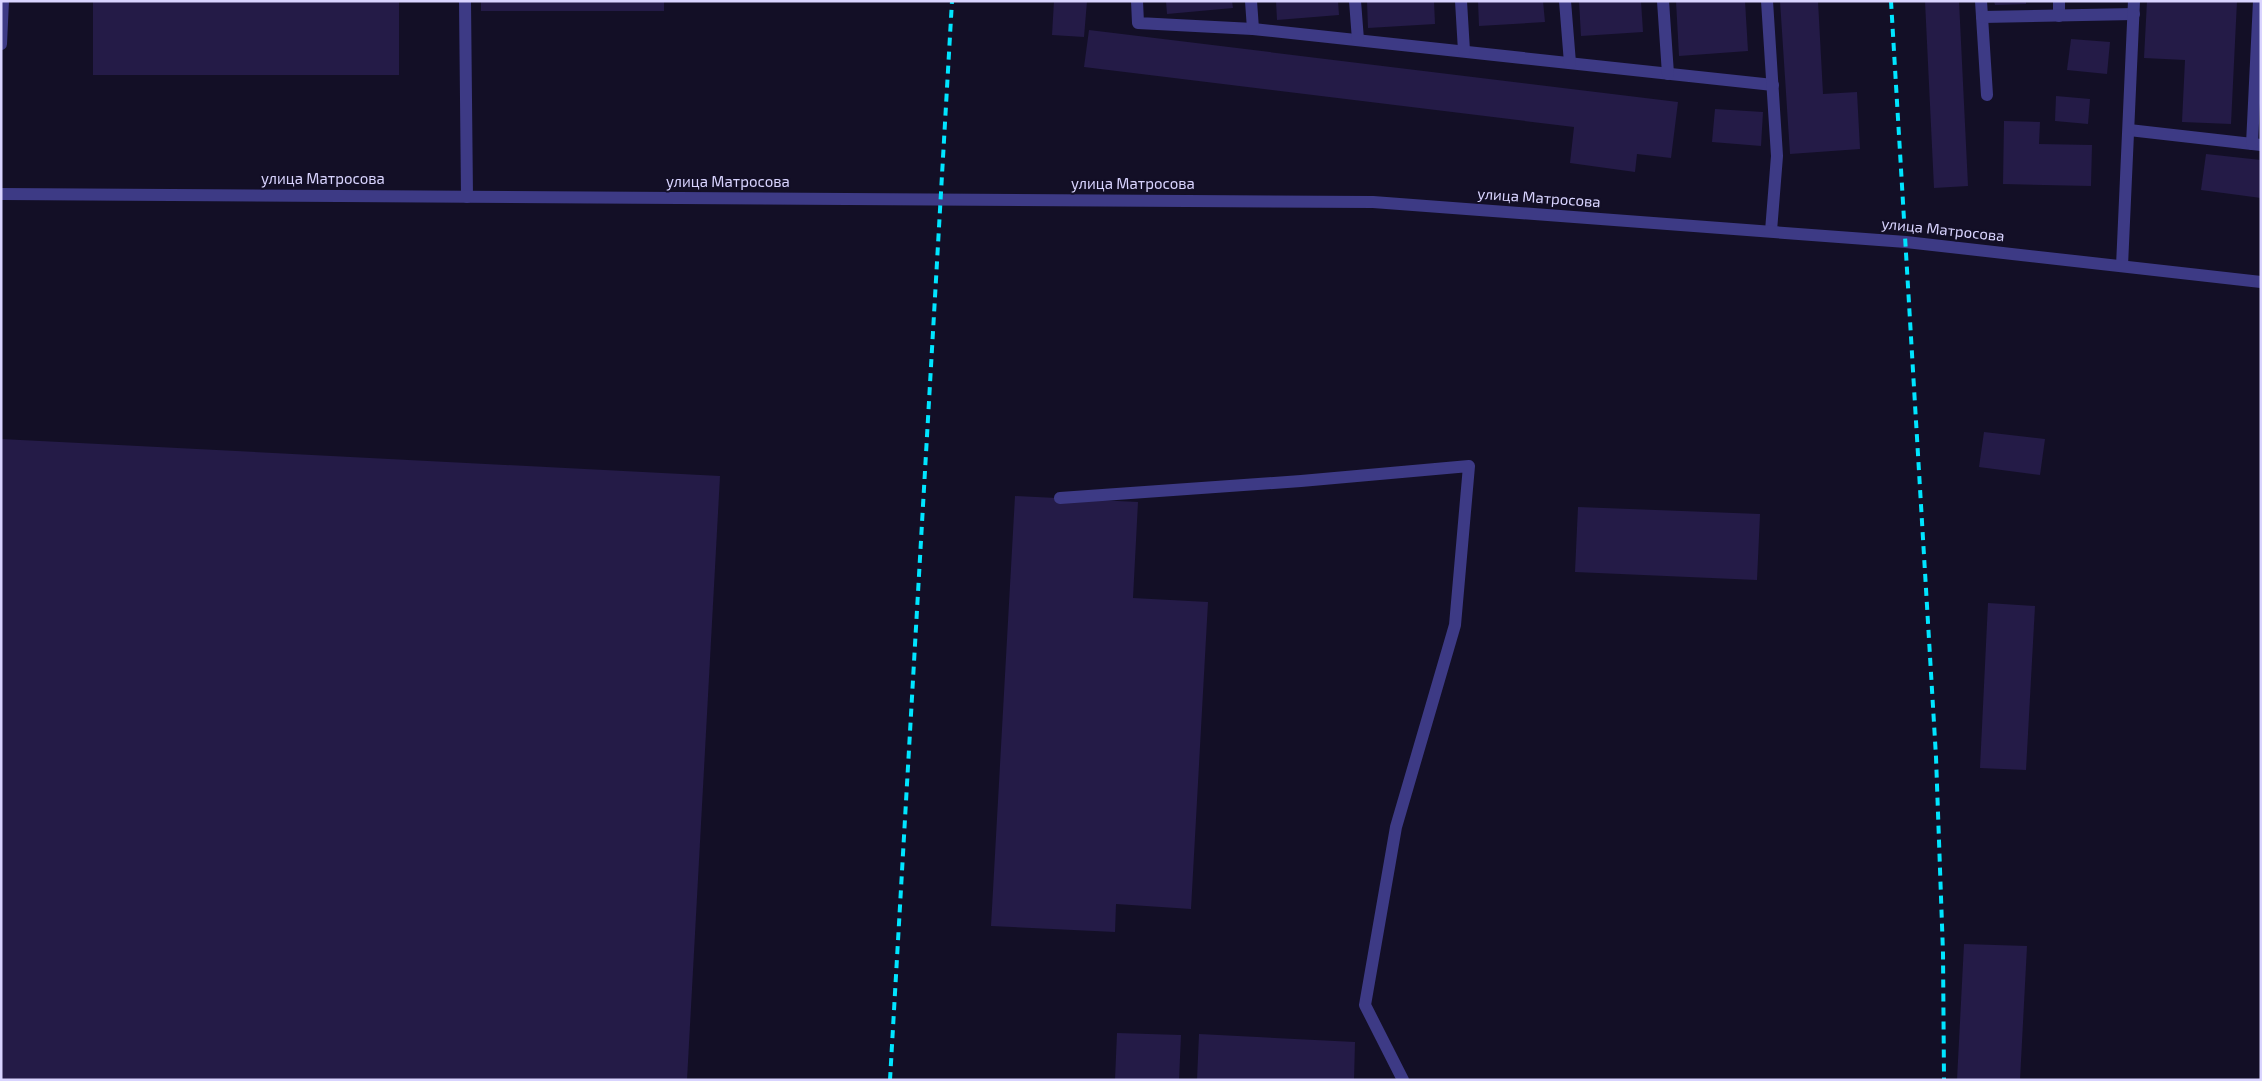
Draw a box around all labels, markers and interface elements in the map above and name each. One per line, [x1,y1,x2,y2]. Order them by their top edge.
street label: улица Матросова [261,169,385,188]
street label: улица Матросова [666,172,790,191]
street label: улица Матросова [1071,174,1195,193]
street label: улица Матросова [1477,184,1601,211]
street label: улица Матросова [1881,214,2006,245]

